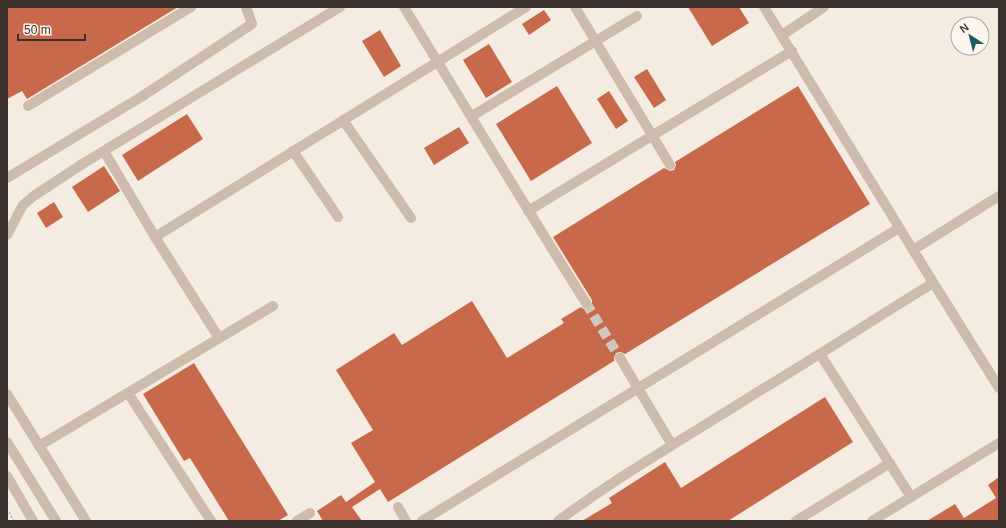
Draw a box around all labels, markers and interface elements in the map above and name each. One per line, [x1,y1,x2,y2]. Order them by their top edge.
scale bar [18,16,85,42]
north arrow [950,16,990,56]
text: N [957,21,971,35]
text: 50 m [24,23,51,37]

